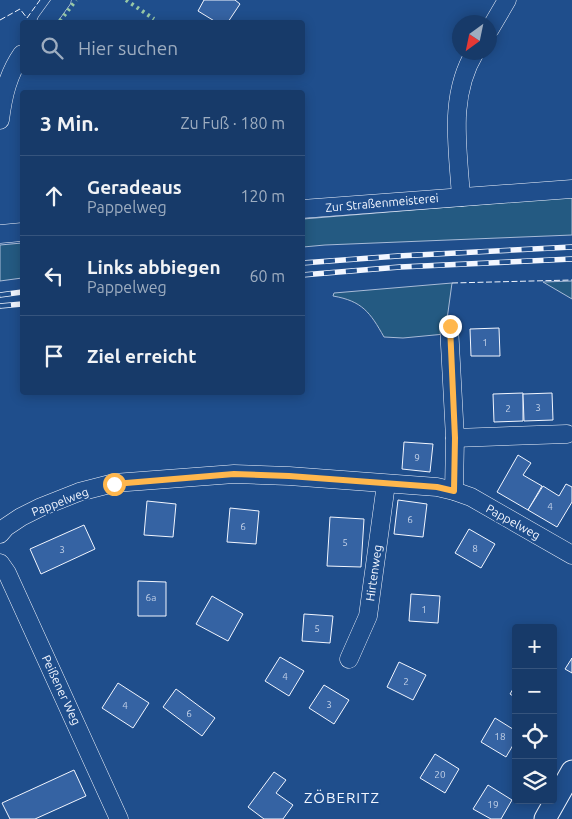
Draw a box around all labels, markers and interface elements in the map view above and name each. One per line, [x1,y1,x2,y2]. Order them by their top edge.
north arrow [452,15,497,60]
search box [20,20,305,75]
icon: search [38,34,66,62]
text: Hier suchen [78,37,178,59]
text: 3 Min. [40,111,99,135]
text: Zu Fuß · 180 m [180,114,285,132]
text: Geradeaus [87,176,182,198]
icon: ahead [40,182,68,210]
text: 120 m [240,187,285,205]
street label: Zur Straßenmeisterei [325,191,439,214]
text: Pappelweg [87,198,167,216]
text: Links abbiegen [87,256,221,278]
icon: left [40,262,68,290]
text: 60 m [249,267,285,285]
text: Pappelweg [87,278,167,296]
route end [439,315,462,338]
house number: 1 [482,337,488,348]
icon: arrive [40,342,68,370]
text: Ziel erreicht [87,345,196,367]
house number: 3 [535,402,541,413]
house number: 2 [505,403,511,414]
house number: 9 [414,452,420,463]
route start [103,473,126,496]
street label: Pappelweg [30,485,90,518]
street label: Pappelweg [484,501,543,542]
house number: 4 [547,501,553,512]
house number: 6 [407,514,413,525]
house number: 6 [240,521,246,532]
house number: 5 [342,537,348,548]
house number: 8 [472,543,478,554]
house number: 3 [59,544,65,555]
street label: Hirtenweg [363,544,384,602]
house number: 6a [146,592,156,603]
house number: 1 [421,604,427,615]
house number: 5 [314,623,320,634]
map controls [512,624,557,804]
button: + [512,624,557,669]
street label: Peißener Weg [40,653,83,727]
button: − [512,669,557,714]
house number: 4 [282,671,288,682]
house number: 2 [403,676,409,687]
house number: 3 [326,699,332,710]
house number: 4 [122,700,128,711]
house number: 6 [186,708,192,719]
button: locate [512,714,557,759]
house number: 18 [494,731,506,742]
button: layers [512,759,557,804]
house number: 20 [434,769,446,780]
district label: ZÖBERITZ [304,789,380,806]
house number: 19 [487,799,499,810]

